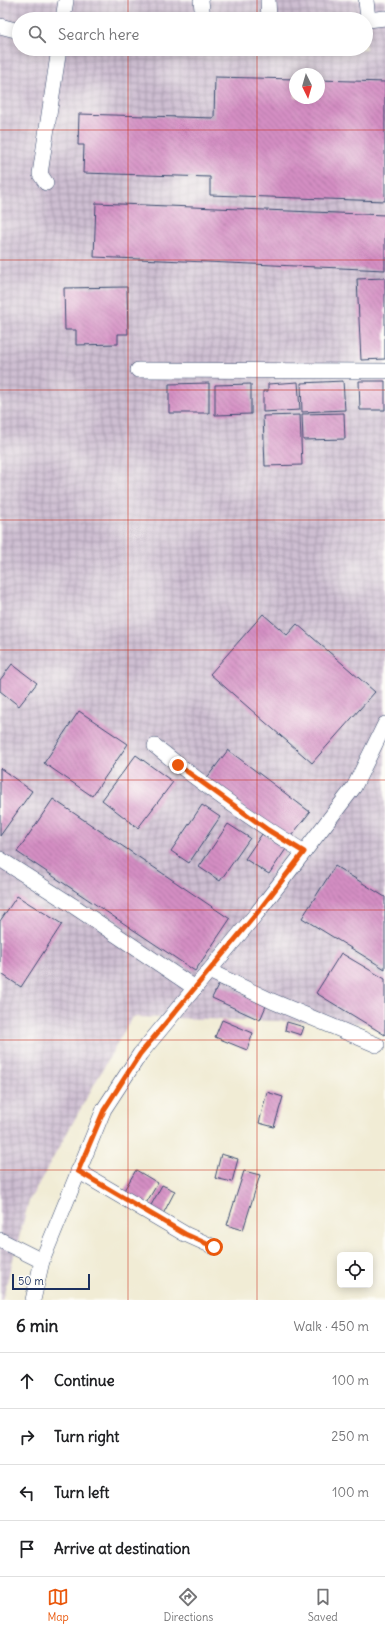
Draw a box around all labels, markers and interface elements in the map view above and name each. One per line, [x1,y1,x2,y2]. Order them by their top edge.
search box [12,12,373,56]
icon: search [26,23,48,45]
text: Search here [58,25,139,44]
north arrow [289,68,325,104]
route end [169,756,187,774]
route start [205,1238,223,1256]
map controls [337,1252,373,1288]
button: locate [337,1252,373,1288]
scale bar [12,1272,90,1291]
text: 50 m [18,1274,44,1288]
text: 6 min [16,1315,58,1337]
text: Walk · 450 m [294,1318,369,1335]
icon: ahead [16,1370,38,1392]
text: Continue [54,1371,115,1390]
text: 100 m [332,1372,369,1389]
icon: right [16,1426,38,1448]
text: Turn right [54,1427,119,1446]
text: 250 m [331,1428,369,1445]
icon: left [16,1482,38,1504]
text: Turn left [54,1483,109,1502]
text: 100 m [332,1484,369,1501]
icon: arrive [16,1538,38,1560]
text: Arrive at destination [54,1539,190,1558]
tab: Map [47,1586,69,1624]
tab: Directions [164,1586,213,1624]
tab: Saved [308,1586,338,1624]

